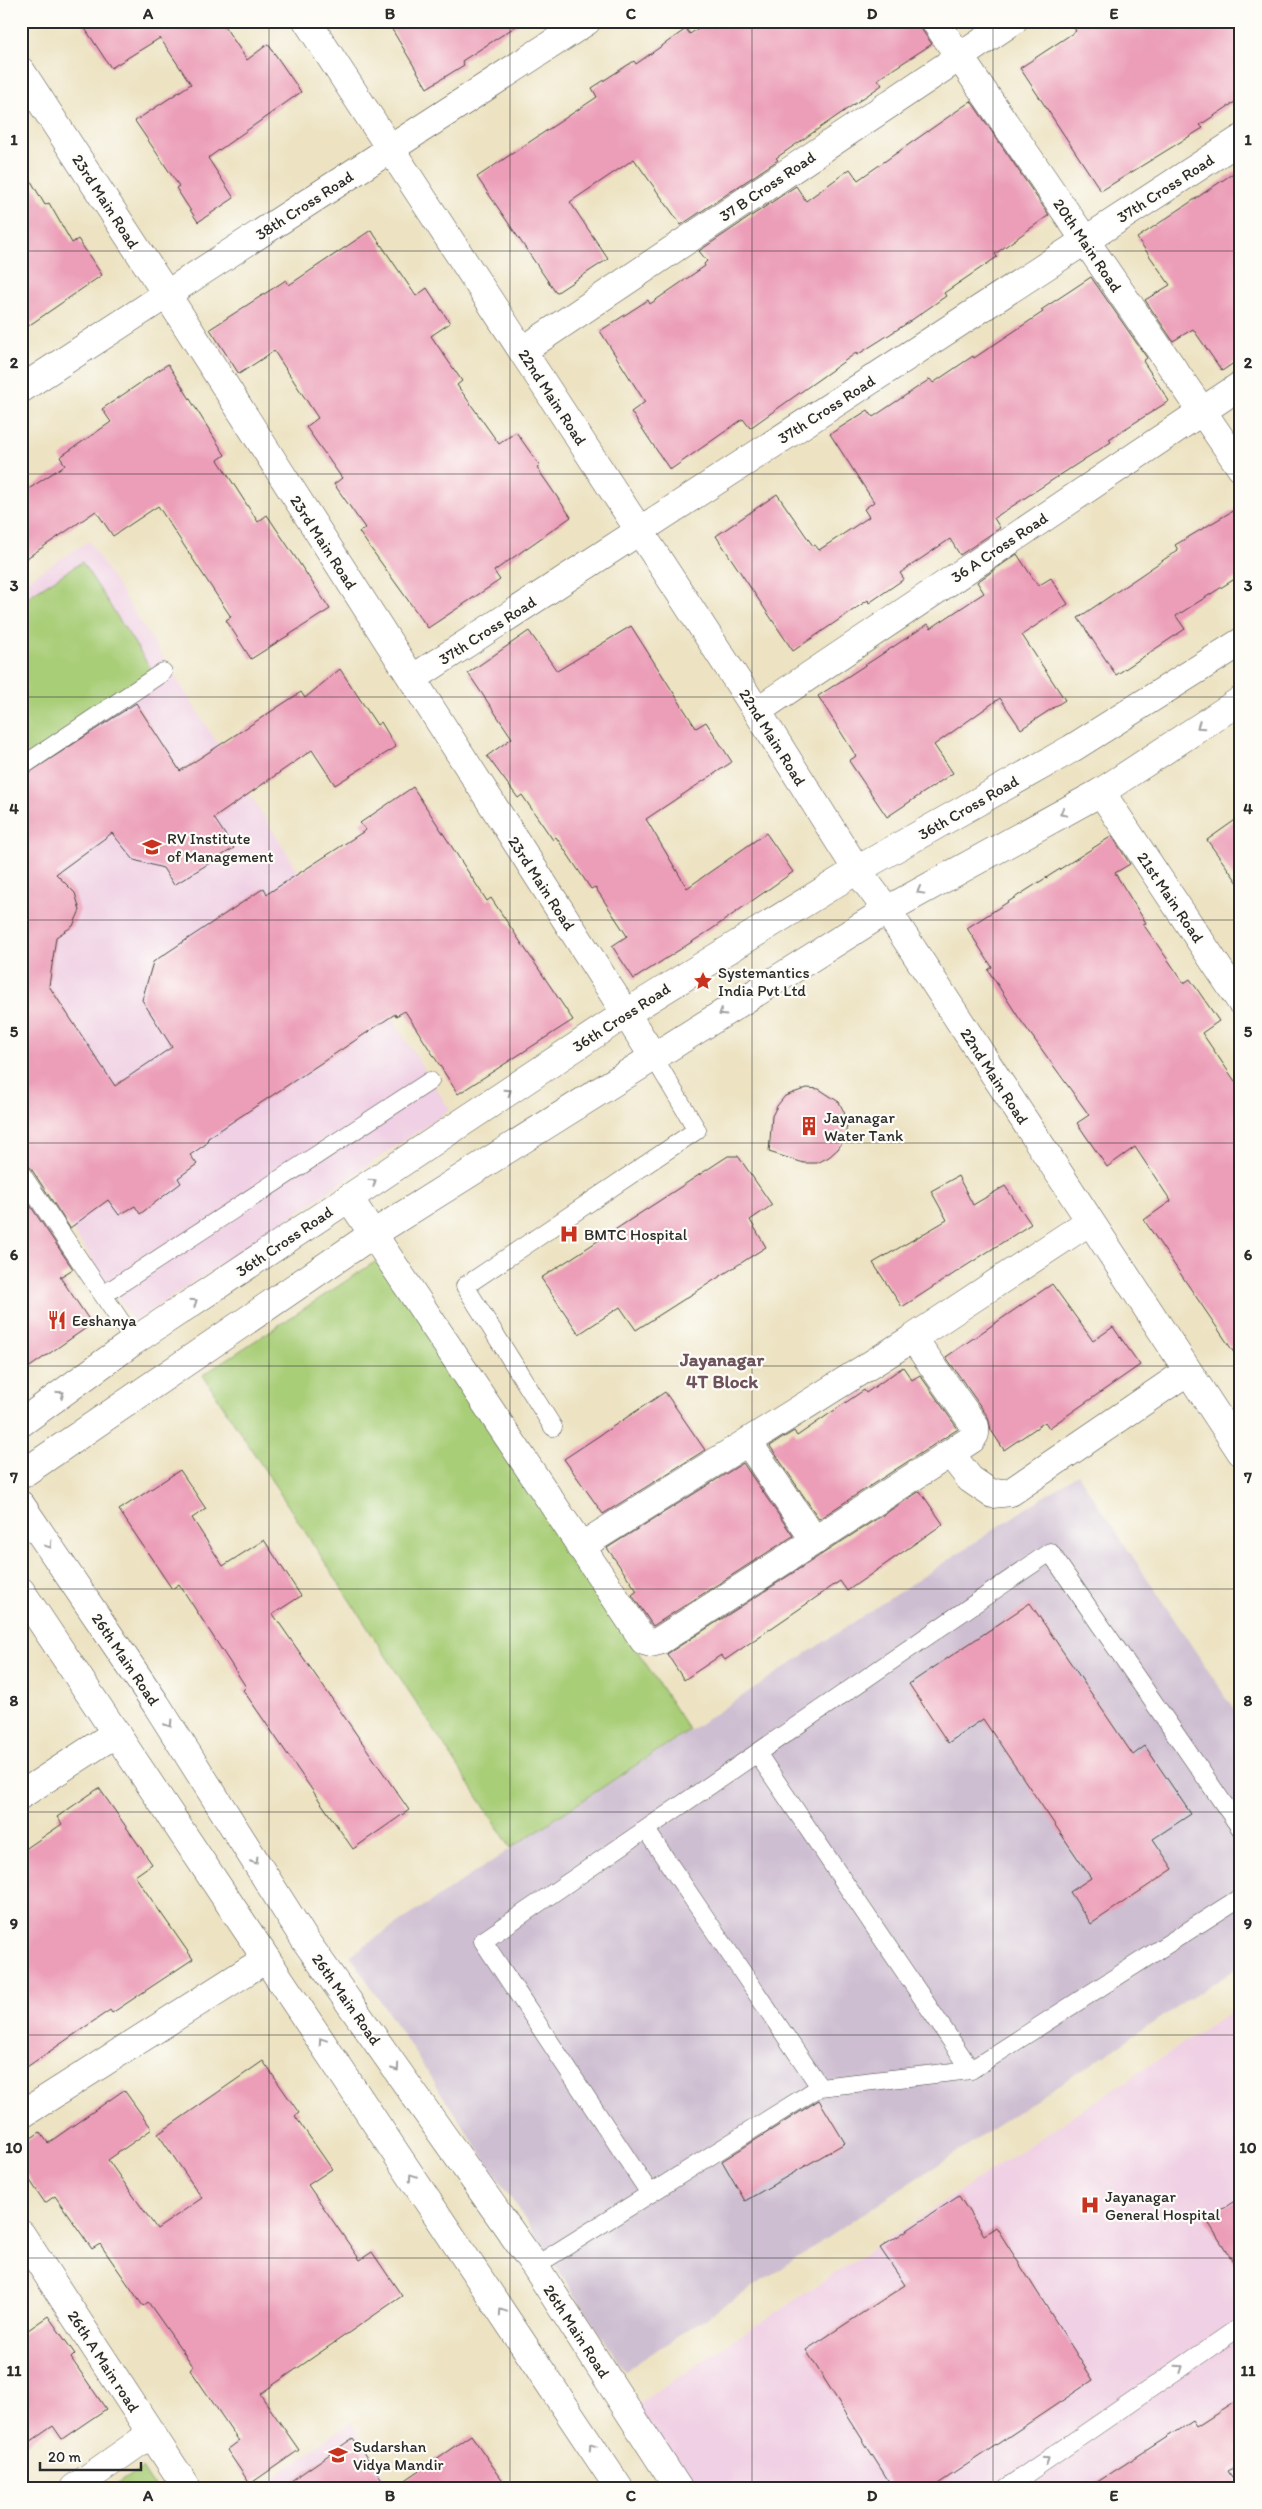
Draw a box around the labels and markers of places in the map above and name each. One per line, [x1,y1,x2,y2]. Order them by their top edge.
place label: RV Institute of Management [167,829,274,866]
school or university icon: RV Institute of Management [141,836,163,858]
place label: Systemantics India Pvt Ltd [718,963,810,1000]
place icon: Systemantics India Pvt Ltd [692,970,714,992]
place label: Jayanagar Water Tank [824,1108,904,1145]
building icon: Jayanagar Water Tank [798,1115,820,1137]
hospital icon: BMTC Hospital [558,1223,580,1245]
place label: BMTC Hospital [584,1225,688,1244]
restaurant icon: Eeshanya [46,1309,68,1331]
place label: Eeshanya [72,1311,137,1330]
place label: Jayanagar General Hospital [1105,2187,1220,2224]
hospital icon: Jayanagar General Hospital [1079,2194,1101,2216]
place label: Sudarshan Vidya Mandir [353,2437,444,2474]
school or university icon: Sudarshan Vidya Mandir [327,2444,349,2466]

